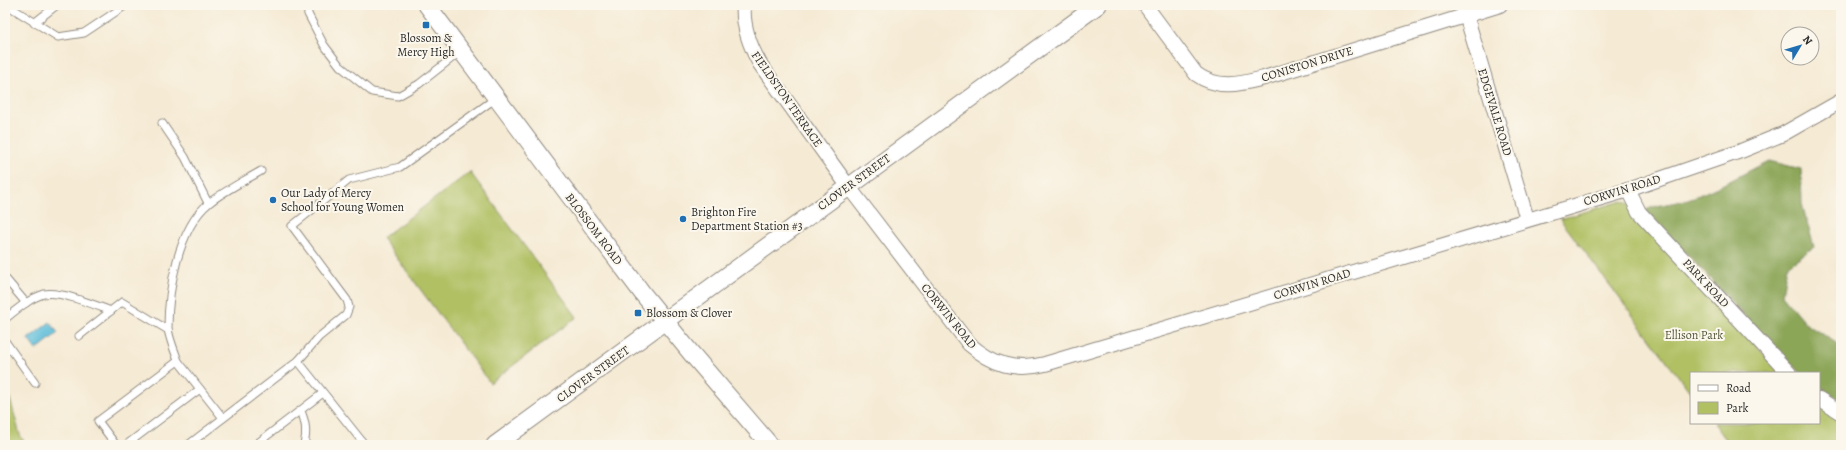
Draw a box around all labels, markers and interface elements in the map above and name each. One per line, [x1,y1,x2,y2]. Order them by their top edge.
marker: Blossom & Mercy High [421,20,431,30]
north arrow [1780,26,1820,66]
place label: Blossom & Mercy High [397,30,455,60]
text: N [1799,32,1816,48]
street label: CONISTON DRIVE [1259,42,1355,86]
street label: FIELDSTON TERRACE [748,48,826,150]
street label: EDGEVALE ROAD [1474,66,1516,158]
street label: CLOVER STREET [814,150,894,214]
street label: CORWIN ROAD [1581,171,1663,209]
place label: Our Lady of Mercy School for Young Women [281,185,405,215]
street label: BLOSSOM ROAD [562,190,626,268]
marker: Our Lady of Mercy School for Young Women [268,195,278,205]
place label: Brighton Fire Department Station #3 [691,204,803,234]
marker: Brighton Fire Department Station #3 [678,214,688,224]
street label: PARK ROAD [1679,255,1733,311]
street label: CORWIN ROAD [1271,265,1353,303]
street label: CORWIN ROAD [918,280,980,352]
place label: Blossom & Clover [646,305,733,321]
marker: Blossom & Clover [633,308,643,318]
park label: Ellison Park [1665,327,1723,343]
street label: CLOVER STREET [553,342,633,406]
legend [1690,372,1820,424]
text: Road [1726,380,1752,396]
text: Park [1726,400,1749,416]

